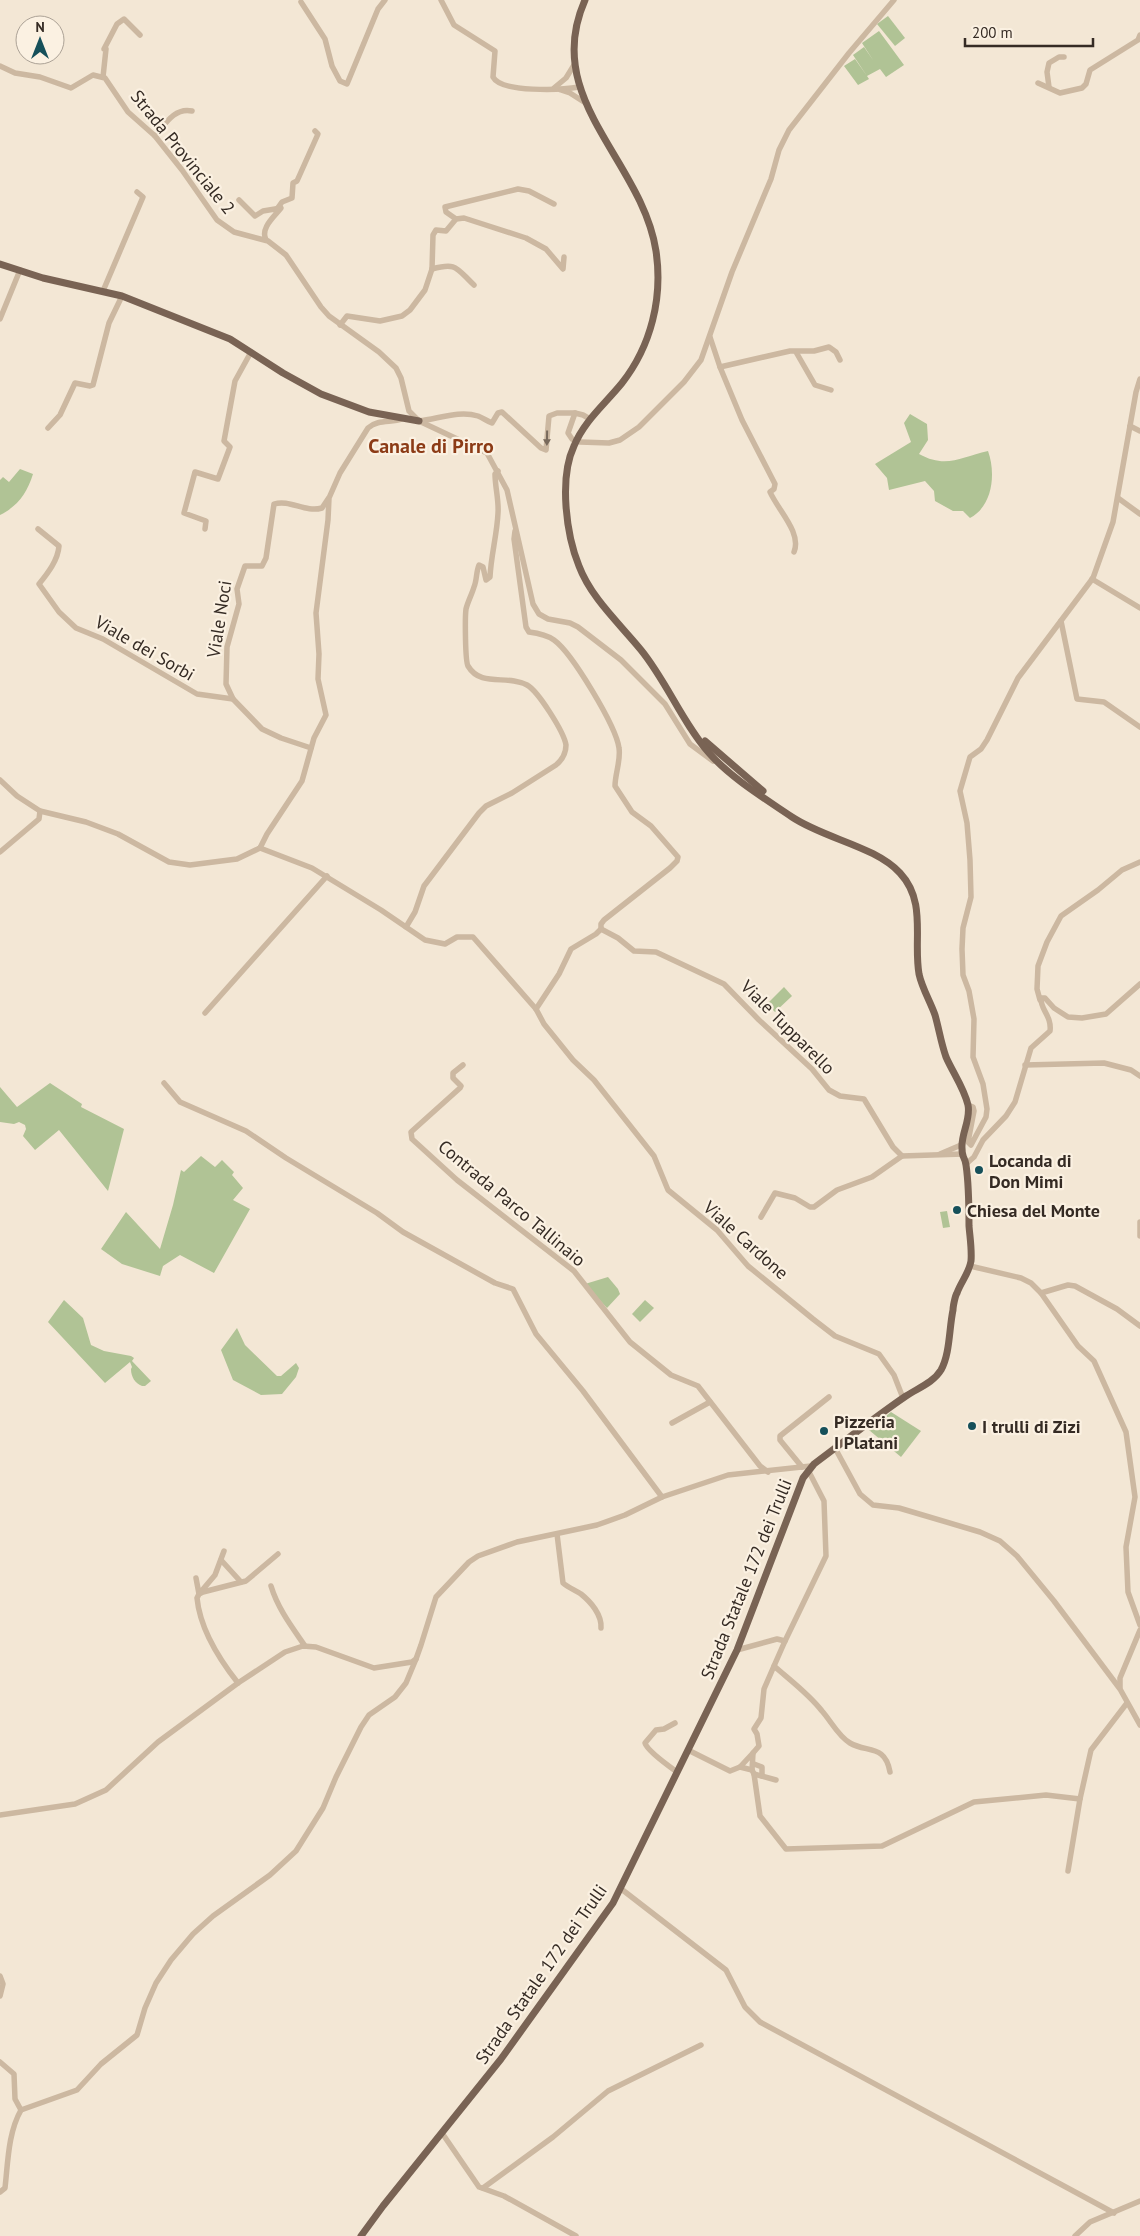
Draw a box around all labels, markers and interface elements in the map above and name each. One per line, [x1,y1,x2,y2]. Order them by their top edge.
north arrow [15,15,65,65]
scale bar [965,15,1092,47]
text: N [35,18,45,36]
text: 200 m [972,23,1013,42]
street label: Strada Provinciale 2 [126,85,240,219]
one-way arrow [543,430,551,446]
district label: Canale di Pirro [368,433,494,459]
street label: Viale Noci [201,579,236,660]
street label: Viale dei Sorbi [90,610,199,686]
street label: Viale Tupparello [735,974,840,1079]
street label: Contrada Parco Tallinaio [434,1135,590,1271]
place label: Locanda di Don Mimi [989,1149,1072,1193]
marker: Locanda di Don Mimi [973,1164,985,1176]
street label: Viale Cardone [698,1195,793,1284]
place label: Chiesa del Monte [967,1199,1100,1222]
marker: Chiesa del Monte [951,1204,963,1216]
place label: Pizzeria I Platani [834,1410,898,1454]
place label: I trulli di Zizi [982,1415,1080,1438]
marker: I trulli di Zizi [966,1420,978,1432]
marker: Pizzeria I Platani [818,1425,830,1437]
street label: Strada Statale 172 dei Trulli [695,1475,797,1683]
street label: Strada Statale 172 dei Trulli [470,1880,612,2068]

